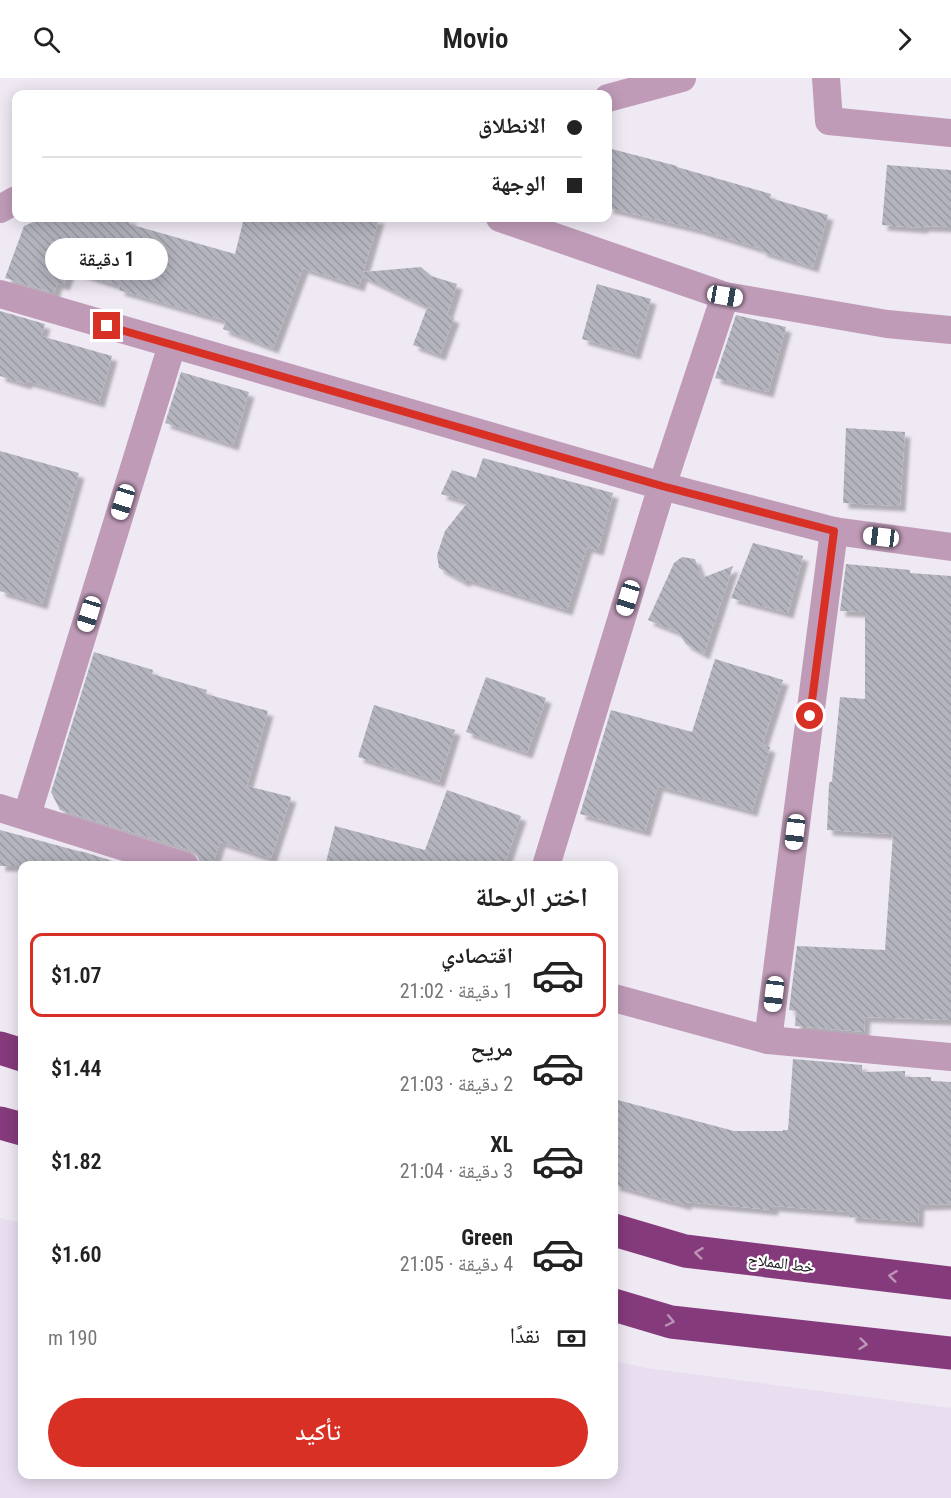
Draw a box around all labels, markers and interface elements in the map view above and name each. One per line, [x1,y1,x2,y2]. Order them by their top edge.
icon: search [30,23,63,56]
text: Movio [443,23,508,55]
icon: forward [888,23,921,56]
text: الانطلاق [478,113,546,138]
text: الوجهة [491,171,546,196]
callout: 1 دقيقة [45,239,168,281]
text: 1 دقيقة [78,247,135,271]
car [706,284,744,308]
route end [93,312,120,339]
car [109,482,137,522]
car [862,526,900,548]
car [614,578,642,618]
car [75,594,103,634]
route start [796,702,823,729]
car [784,813,806,851]
text: اختر الرحلة [475,881,588,913]
text: اقتصادي [441,943,513,968]
icon: car [531,948,585,1002]
text: $1.07 [51,963,102,988]
car [763,975,785,1013]
text: 1 دقيقة · 21:02 [400,979,513,1003]
text: مريح [470,1036,513,1061]
icon: car [531,1041,585,1095]
text: $1.44 [51,1056,102,1081]
text: 2 دقيقة · 21:03 [400,1072,513,1096]
text: XL [490,1132,513,1157]
icon: car [531,1134,585,1188]
text: $1.82 [51,1149,102,1174]
text: 3 دقيقة · 21:04 [400,1159,513,1183]
text: Green [461,1225,513,1250]
icon: car [531,1227,585,1281]
text: $1.60 [51,1242,102,1267]
one-way arrow [695,1247,704,1260]
street label: خط المملاح [747,1250,815,1277]
text: 4 دقيقة · 21:05 [400,1252,513,1276]
one-way arrow [888,1270,897,1283]
one-way arrow [664,1314,674,1327]
icon: cash [555,1322,588,1355]
text: نقدًا [510,1323,540,1348]
text: 190 m [48,1326,97,1350]
one-way arrow [859,1337,868,1349]
button: تأكيد [48,1398,588,1467]

